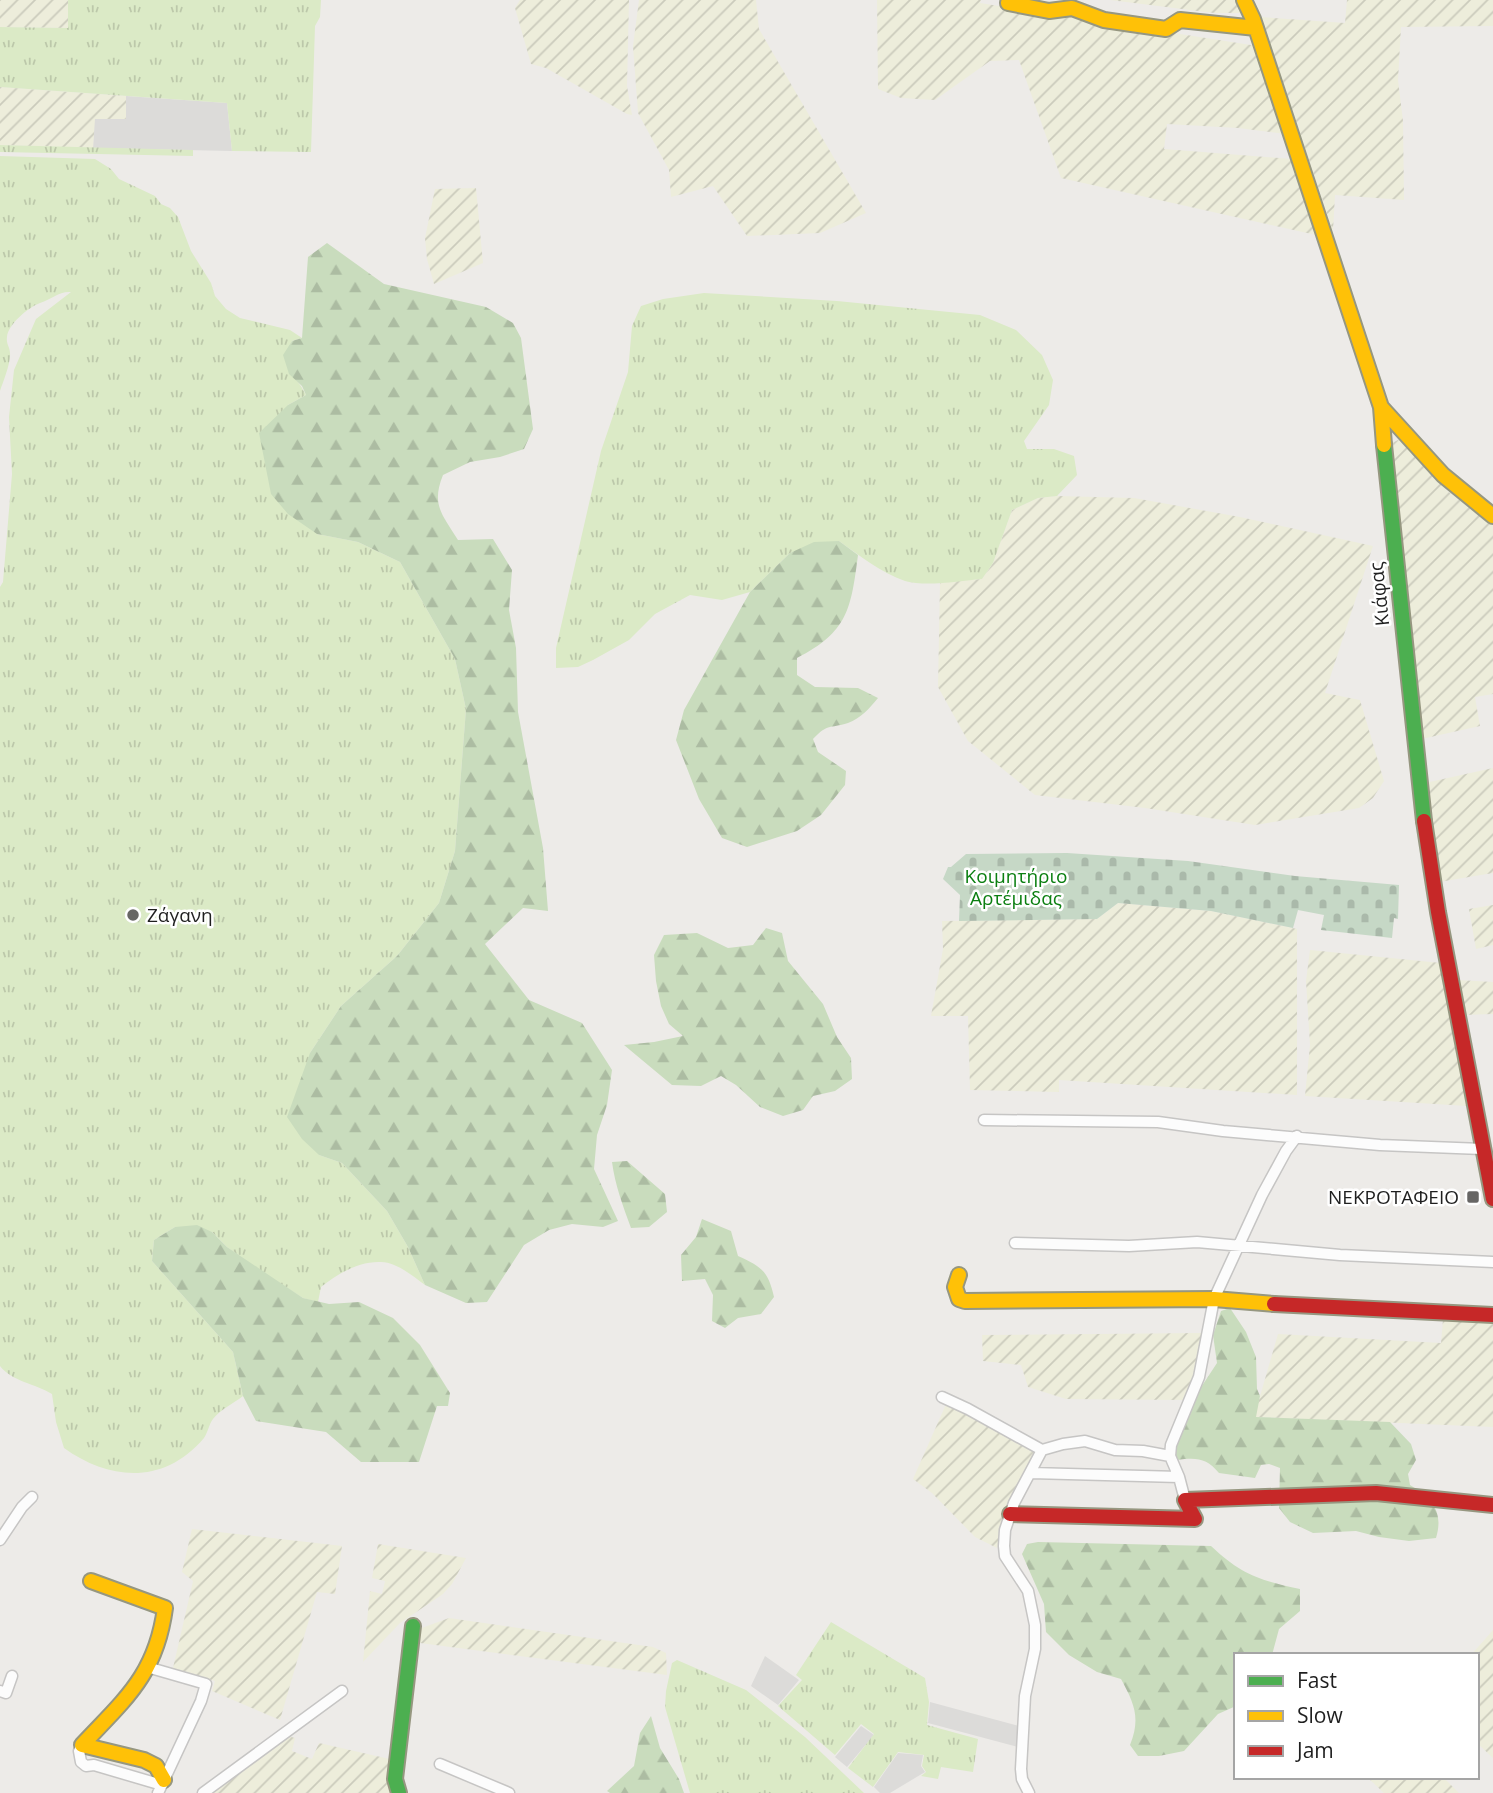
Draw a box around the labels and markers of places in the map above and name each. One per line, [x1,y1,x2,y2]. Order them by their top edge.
place label: Ζάγανη [147,902,213,928]
marker: Ζάγανη [125,907,141,923]
place label: ΝΕΚΡΟΤΑΦΕΙΟ [1328,1184,1459,1210]
marker: ΝΕΚΡΟΤΑΦΕΙΟ [1465,1189,1481,1205]

